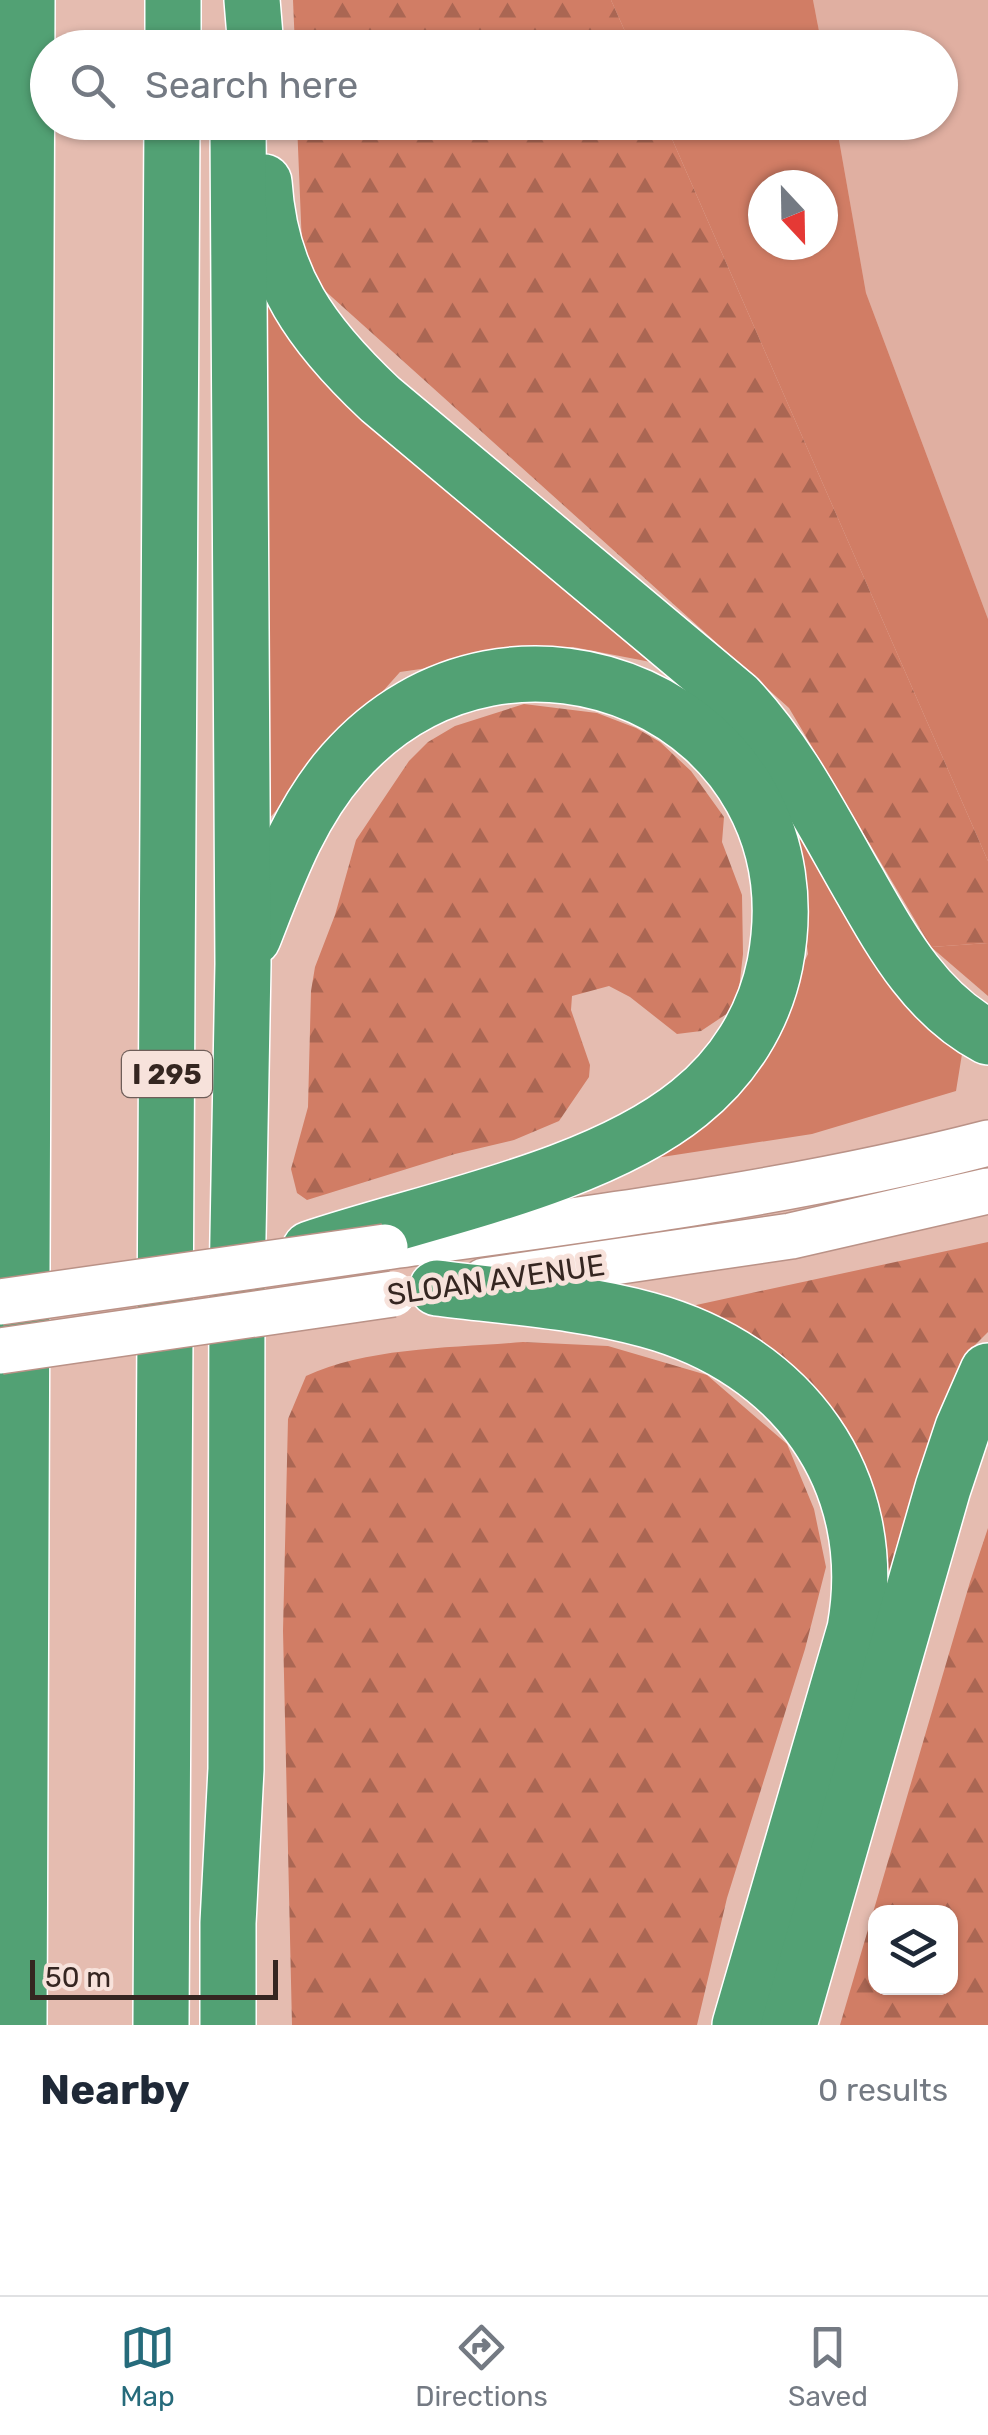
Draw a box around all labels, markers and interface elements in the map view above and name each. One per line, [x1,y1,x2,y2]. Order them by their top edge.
search box [30,30,958,140]
icon: search [65,58,120,113]
text: Search here [145,62,358,108]
north arrow [748,170,838,260]
road number: I 295 [122,1051,212,1097]
street label: SLOAN AVENUE [385,1247,607,1313]
map controls [868,1905,958,1995]
button: layers [868,1905,958,1995]
scale bar [30,1955,278,2000]
text: 50 m [45,1961,111,1994]
text: Nearby [40,2065,190,2115]
text: 0 results [818,2071,948,2109]
tab: Map [120,2320,175,2413]
tab: Directions [415,2320,548,2413]
tab: Saved [788,2320,868,2413]

